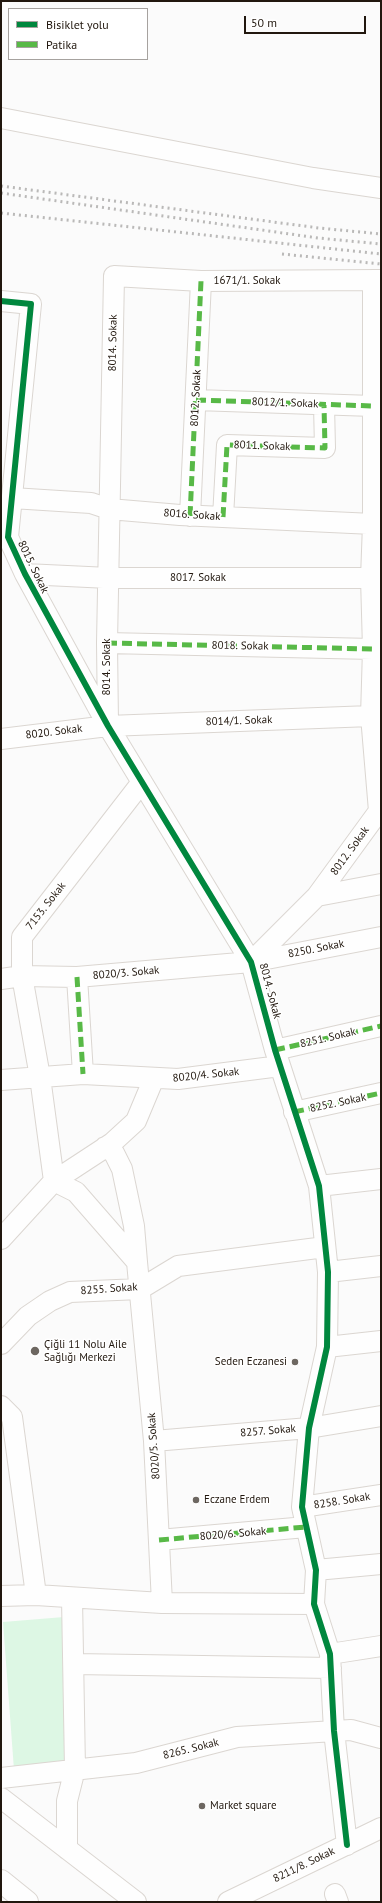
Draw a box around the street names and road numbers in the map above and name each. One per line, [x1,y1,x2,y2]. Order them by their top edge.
street label: 1671/1. Sokak [214,274,280,288]
street label: 8014. Sokak [106,314,120,372]
street label: 8012. Sokak [188,369,204,427]
street label: 8012/1. Sokak [251,395,319,411]
street label: 8011. Sokak [233,438,291,454]
street label: 8016. Sokak [163,506,221,524]
street label: 8015. Sokak [15,538,51,596]
street label: 8017. Sokak [170,571,226,585]
street label: 8014. Sokak [100,638,114,696]
street label: 8018. Sokak [211,639,269,653]
street label: 8014/1. Sokak [205,713,273,729]
street label: 8020. Sokak [25,722,83,742]
street label: 8012. Sokak [328,824,372,878]
street label: 7153. Sokak [23,879,69,933]
street label: 8250. Sokak [287,937,345,961]
street label: 8014. Sokak [256,962,284,1020]
street label: 8020/3. Sokak [92,964,160,982]
street label: 8251. Sokak [299,1025,357,1051]
street label: 8020/4. Sokak [172,1065,240,1085]
street label: 8252. Sokak [309,1091,367,1115]
street label: 8255. Sokak [80,1280,138,1298]
street label: 8020/5. Sokak [145,1412,163,1480]
street label: 8257. Sokak [240,1422,296,1440]
street label: 8258. Sokak [313,1490,371,1512]
street label: 8020/6. Sokak [199,1525,267,1543]
street label: 8265. Sokak [162,1736,220,1762]
street label: 8211/8. Sokak [271,1844,337,1886]

